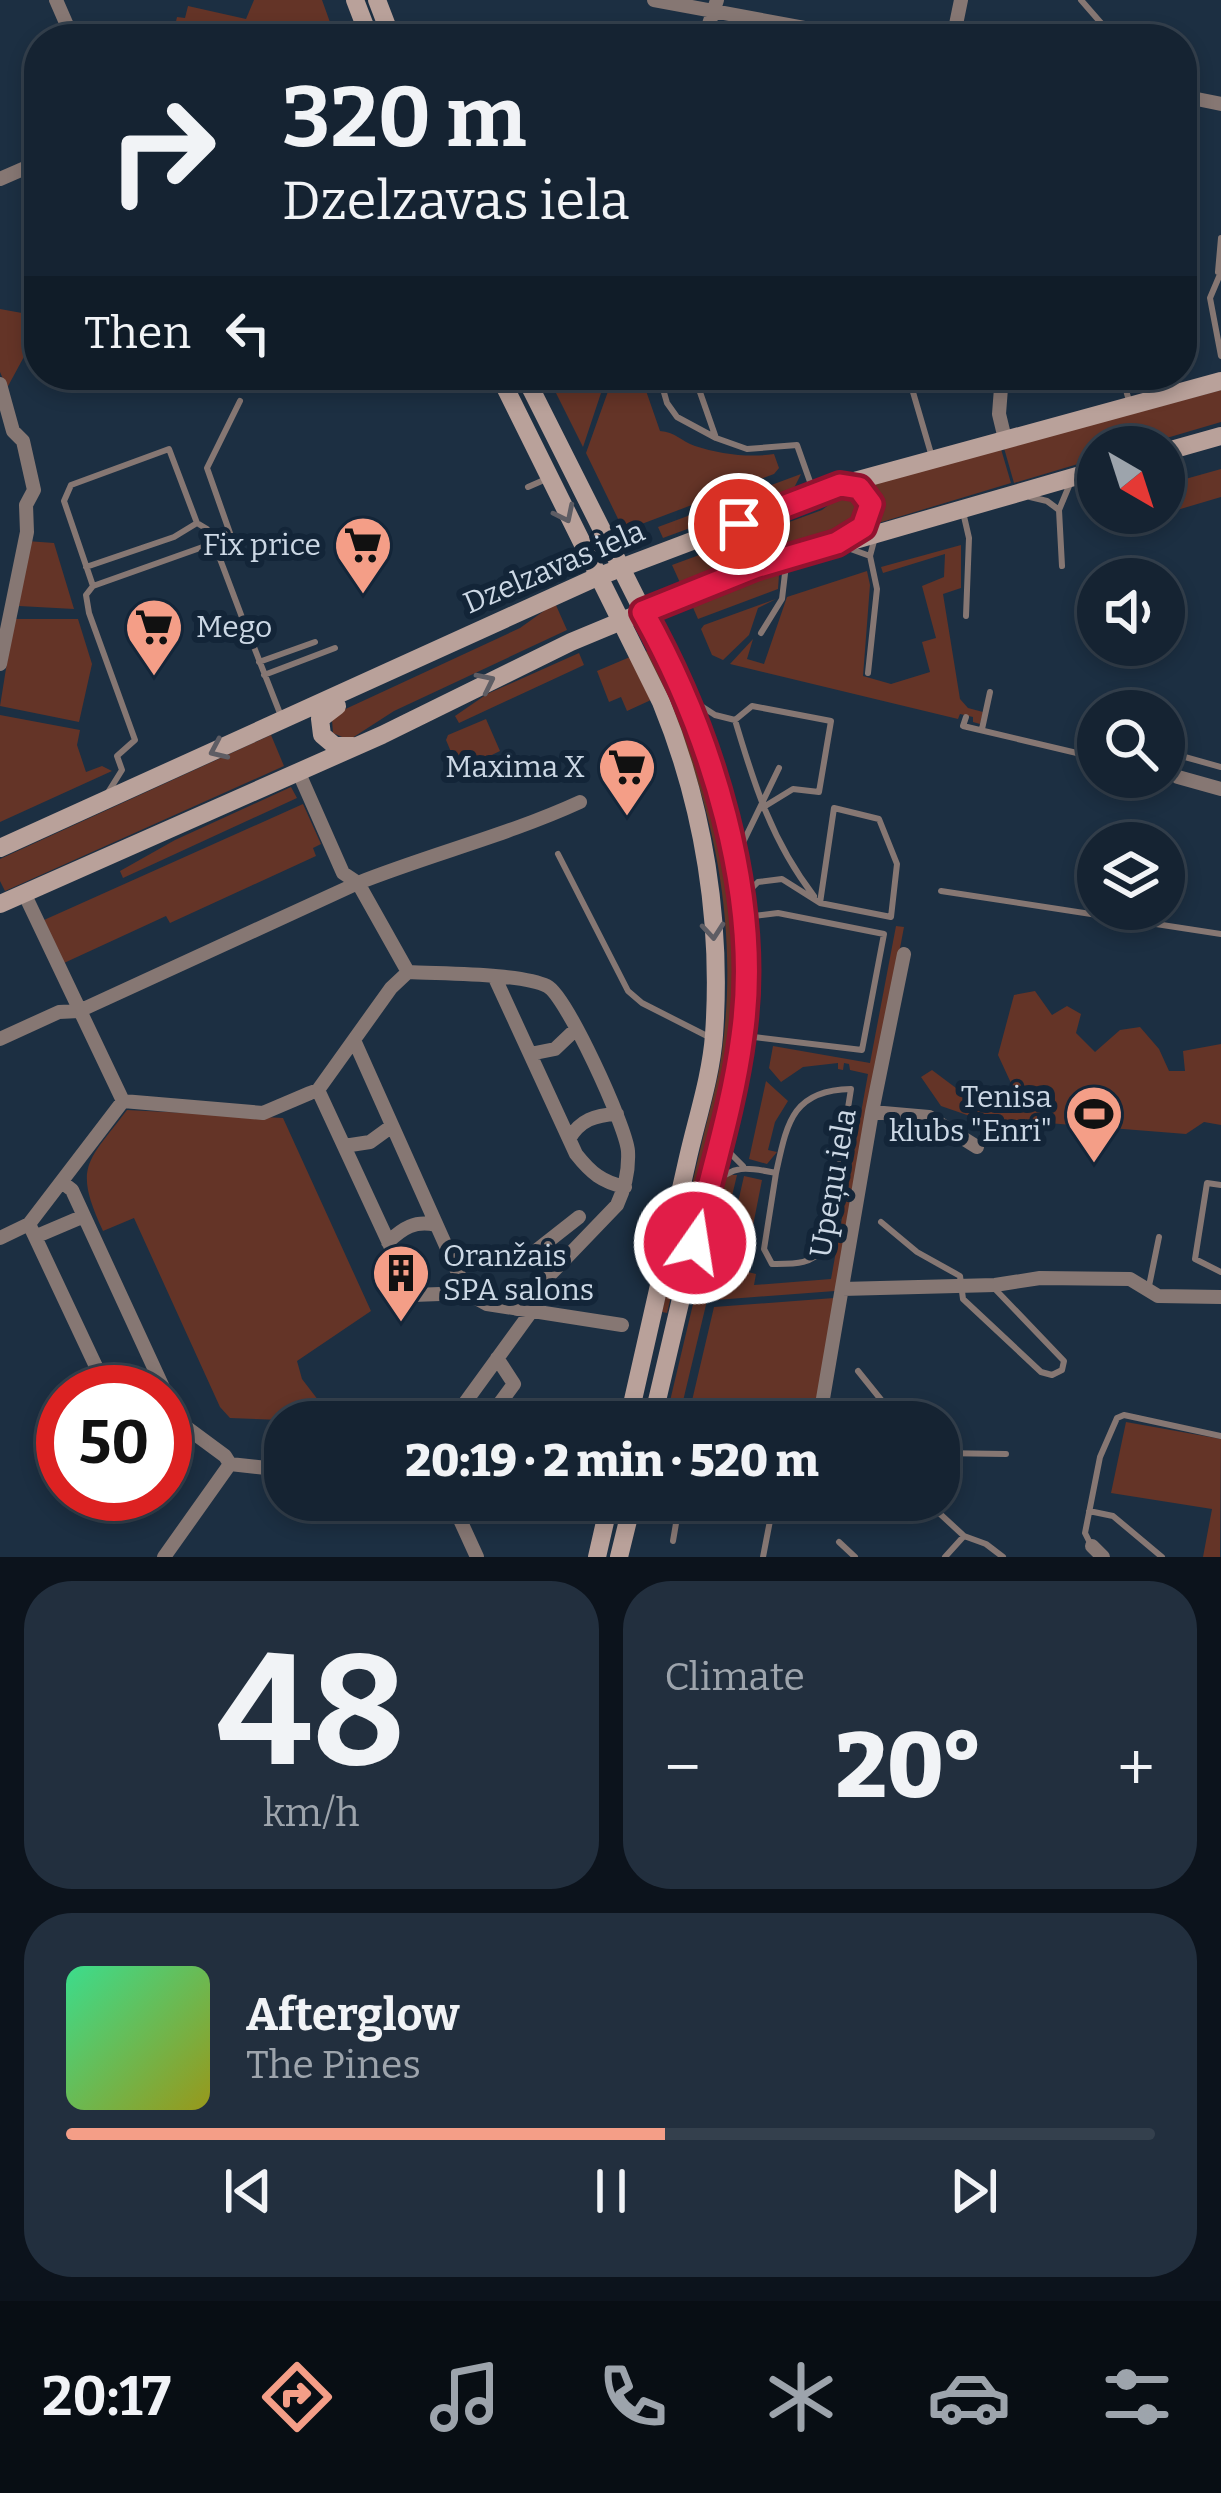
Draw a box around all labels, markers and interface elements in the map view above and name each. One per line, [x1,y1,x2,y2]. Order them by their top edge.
text: 320 m [282,67,526,168]
icon: right [84,72,240,228]
text: Dzelzavas iela [282,169,630,233]
icon: left [215,300,281,366]
text: Then [84,306,191,360]
north arrow [1077,426,1185,534]
map controls [1077,426,1185,930]
pin [688,473,790,575]
icon: arrive [706,491,772,557]
one-way arrow [551,502,574,523]
street label: Dzelzavas iela [458,513,650,621]
supermarket icon: Fix price [332,514,394,596]
place label: Fix price [203,527,321,563]
button: sound [1077,558,1185,666]
supermarket icon: Mego [123,596,185,678]
place label: Mego [196,609,272,645]
one-way arrow [474,673,495,696]
button: search [1077,690,1185,798]
one-way arrow [209,736,230,759]
supermarket icon: Maxima X [596,736,658,818]
place label: Maxima X [445,749,585,785]
button: layers [1077,822,1185,930]
one-way arrow [700,922,726,941]
place label: Tenisa klubs "Enri" [889,1079,1052,1149]
sports icon: Tenisa klubs "Enri" [1063,1083,1125,1165]
street label: Upeņu iela [802,1106,865,1260]
position arrow [632,1180,758,1306]
place label: Oranžais SPA salons [443,1238,594,1308]
building icon: Oranžais SPA salons [370,1242,432,1324]
speed limit sign: 50 [36,1365,192,1521]
text: 20:19 · 2 min · 520 m [405,1434,819,1488]
text: 48 [217,1618,406,1805]
text: Climate [665,1654,805,1700]
text: 20° [835,1713,983,1821]
text: − [665,1728,701,1807]
text: + [1117,1728,1155,1807]
text: km/h [263,1790,360,1836]
text: Afterglow [246,1988,459,2042]
text: The Pines [246,2042,421,2088]
icon: previous [215,2158,281,2224]
icon: pause [578,2158,644,2224]
icon: next [941,2158,1007,2224]
icon: directions [255,2355,339,2439]
icon: music [423,2355,507,2439]
icon: phone [591,2355,675,2439]
icon: climate [759,2355,843,2439]
icon: car [927,2355,1011,2439]
icon: filters [1095,2355,1179,2439]
text: 20:17 [42,2365,171,2429]

